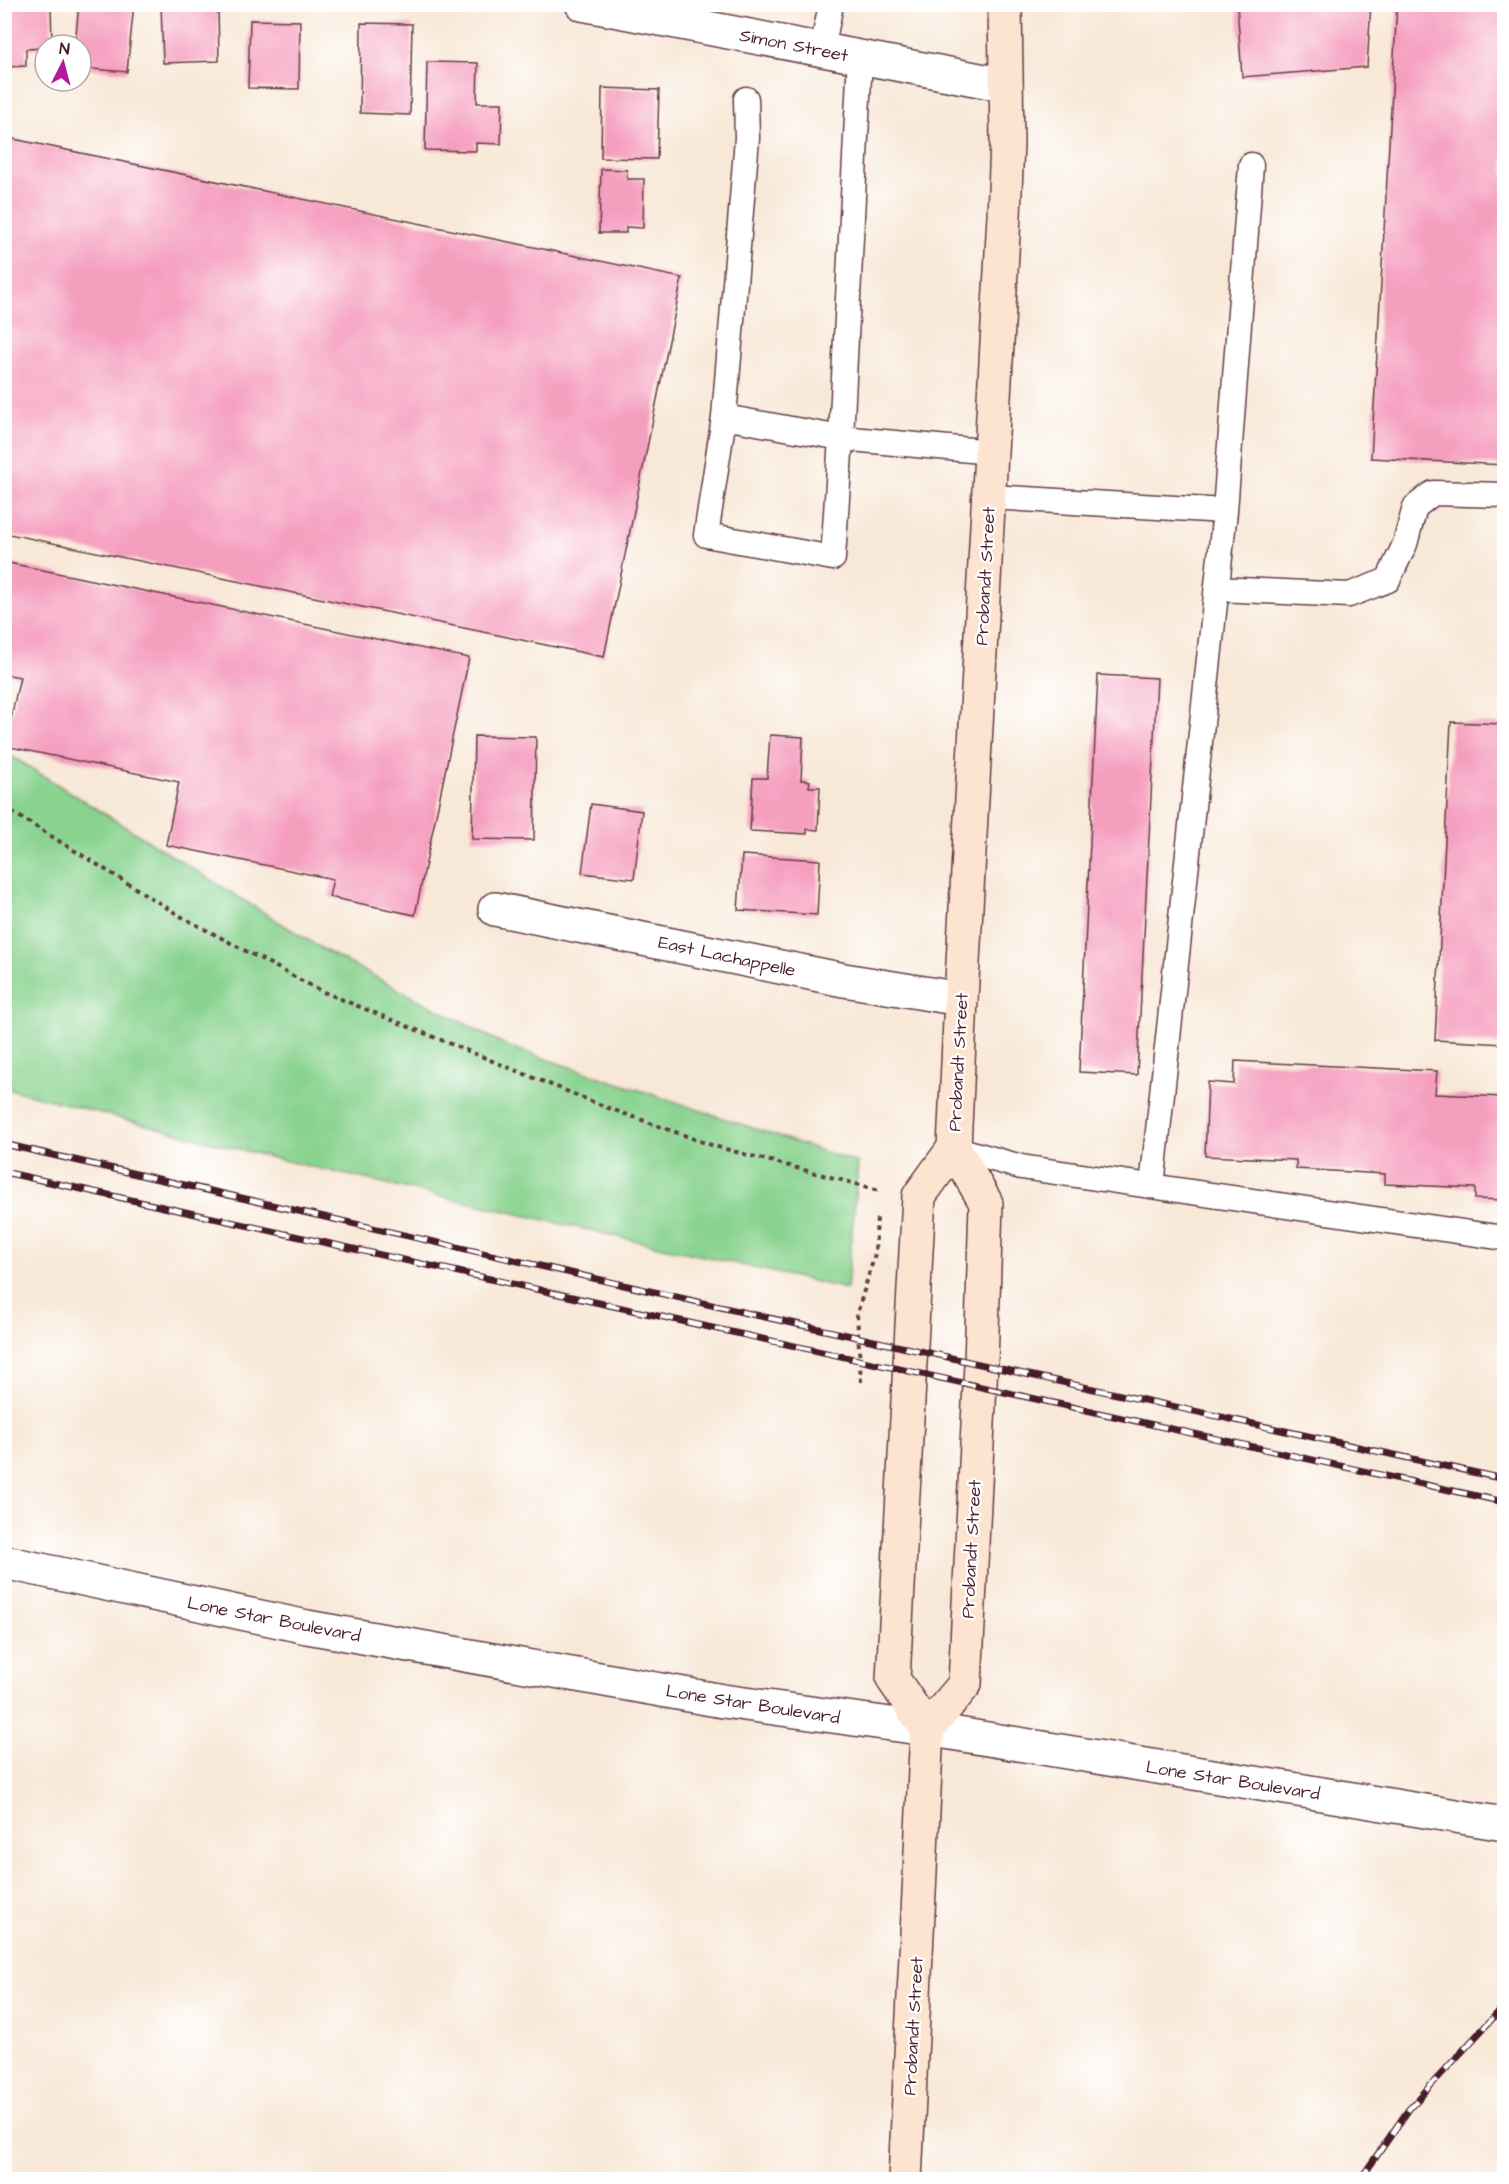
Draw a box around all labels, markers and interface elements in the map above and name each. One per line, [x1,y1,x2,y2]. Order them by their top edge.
street label: Simon Street [737,23,851,68]
north arrow [33,33,93,93]
text: N [58,38,71,61]
street label: Probandt Street [969,505,1002,646]
street label: East Lachappelle [656,930,798,983]
street label: Probandt Street [942,991,975,1132]
street label: Probandt Street [955,1478,988,1619]
street label: Lone Star Boulevard [185,1590,363,1649]
street label: Lone Star Boulevard [664,1678,842,1731]
street label: Lone Star Boulevard [1144,1754,1322,1807]
street label: Probandt Street [897,1955,930,2096]

